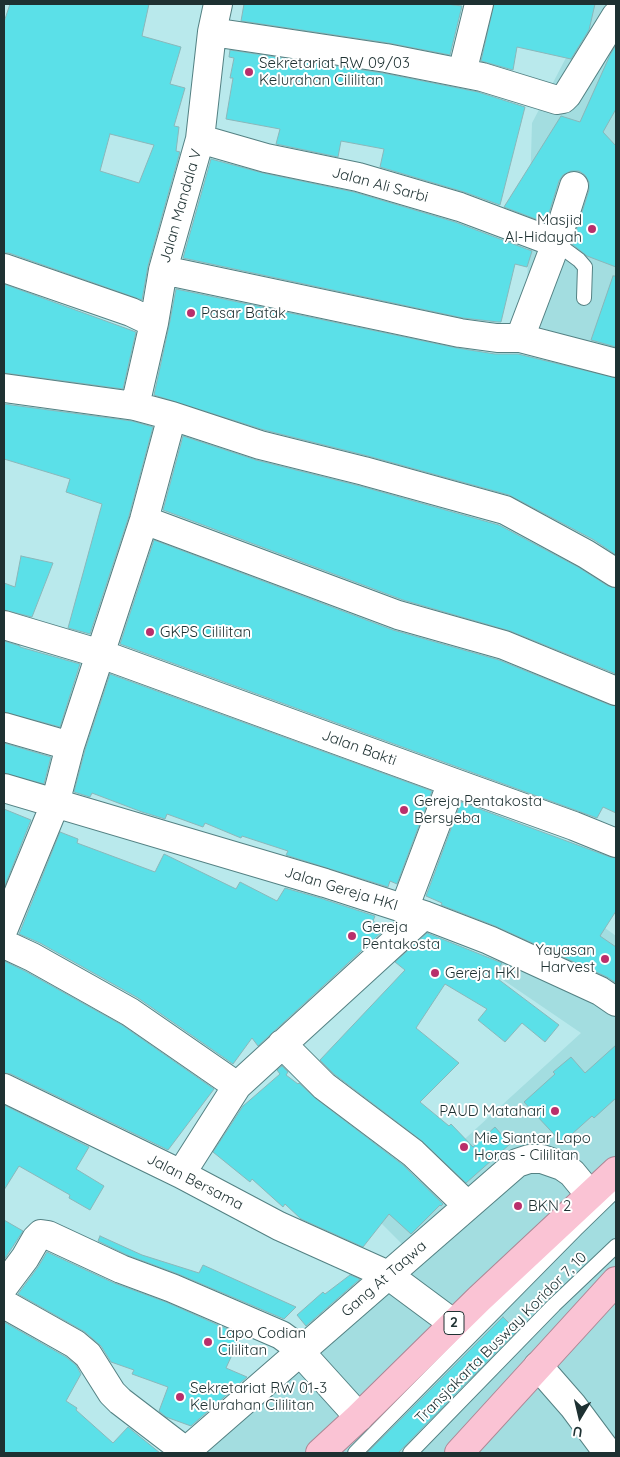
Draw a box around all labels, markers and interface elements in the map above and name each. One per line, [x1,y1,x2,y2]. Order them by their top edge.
place label: Sekretariat RW 09/03 Kelurahan Cililitan [259,54,410,89]
marker: Sekretariat RW 09/03 Kelurahan Cililitan [243,66,255,78]
street label: Jalan Mandala V [156,147,206,265]
street label: Jalan Ali Sarbi [330,163,430,207]
place label: Masjid Al-Hidayah [505,211,582,246]
marker: Masjid Al-Hidayah [586,223,598,235]
place label: Pasar Batak [201,304,286,322]
marker: Pasar Batak [185,307,197,319]
place label: GKPS Cililitan [160,623,251,641]
marker: GKPS Cililitan [144,626,156,638]
street label: Jalan Bakti [319,726,399,770]
place label: Gereja Pentakosta Bersyeba [414,792,542,827]
marker: Gereja Pentakosta Bersyeba [398,804,410,816]
street label: Jalan Gereja HKI [282,863,400,915]
place label: Gereja Pentakosta [362,918,440,953]
marker: Gereja Pentakosta [346,930,358,942]
place label: Yayasan Harvest [535,941,595,976]
marker: Yayasan Harvest [599,953,611,965]
place label: Gereja HKI [445,964,520,982]
marker: Gereja HKI [429,967,441,979]
place label: PAUD Matahari [439,1102,545,1120]
marker: PAUD Matahari [549,1105,561,1117]
place label: Mie Siantar Lapo Horas - Cililitan [474,1129,591,1164]
marker: Mie Siantar Lapo Horas - Cililitan [458,1141,470,1153]
street label: Jalan Bersama [144,1150,246,1214]
place label: BKN 2 [528,1197,571,1215]
marker: BKN 2 [512,1200,524,1212]
street label: Gang At Taqwa [338,1237,430,1321]
street label: Transjakarta Busway Koridor 7, 10 [411,1248,591,1428]
road number: 2 [444,1312,464,1335]
place label: Lapo Codian Cililitan [218,1324,306,1359]
marker: Lapo Codian Cililitan [202,1336,214,1348]
place label: Sekretariat RW 01-3 Kelurahan Cililitan [190,1379,327,1414]
marker: Sekretariat RW 01-3 Kelurahan Cililitan [174,1391,186,1403]
north arrow [555,1392,605,1442]
text: U [571,1422,584,1441]

